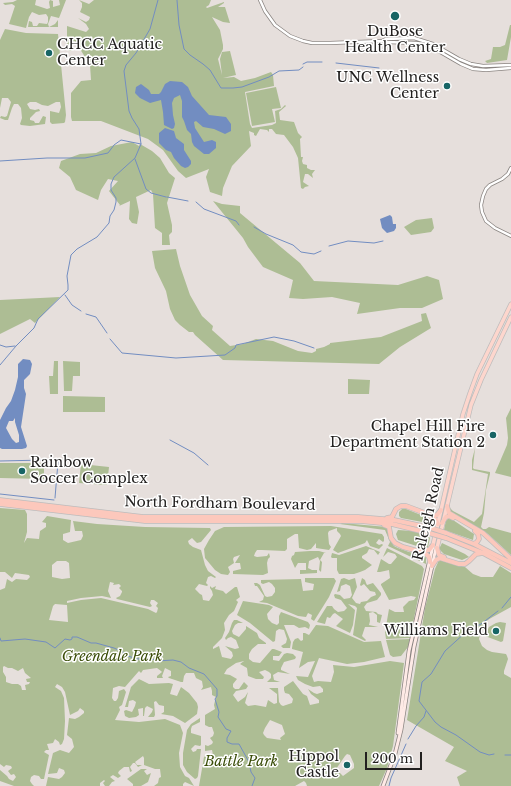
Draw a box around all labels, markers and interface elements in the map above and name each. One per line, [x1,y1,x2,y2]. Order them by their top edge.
marker: DuBose Health Center [389,10,401,22]
place label: DuBose Health Center [345,24,445,56]
place label: CHCC Aquatic Center [57,37,162,70]
marker: CHCC Aquatic Center [44,48,54,58]
place label: UNC Wellness Center [336,70,439,102]
marker: UNC Wellness Center [442,81,452,91]
place label: Chapel Hill Fire Department Station 2 [330,419,485,452]
marker: Chapel Hill Fire Department Station 2 [488,430,498,440]
place label: Rainbow Soccer Complex [30,455,148,488]
marker: Rainbow Soccer Complex [17,466,27,476]
street label: Raleigh Road [410,466,448,562]
street label: North Fordham Boulevard [124,494,316,514]
place label: Williams Field [384,623,488,639]
marker: Williams Field [491,626,501,636]
park label: Greendale Park [62,649,162,665]
scale bar [367,744,424,770]
place label: Hippol Castle [289,749,339,782]
text: 200 m [372,751,413,766]
park label: Battle Park [204,754,278,770]
marker: Hippol Castle [342,760,352,770]

